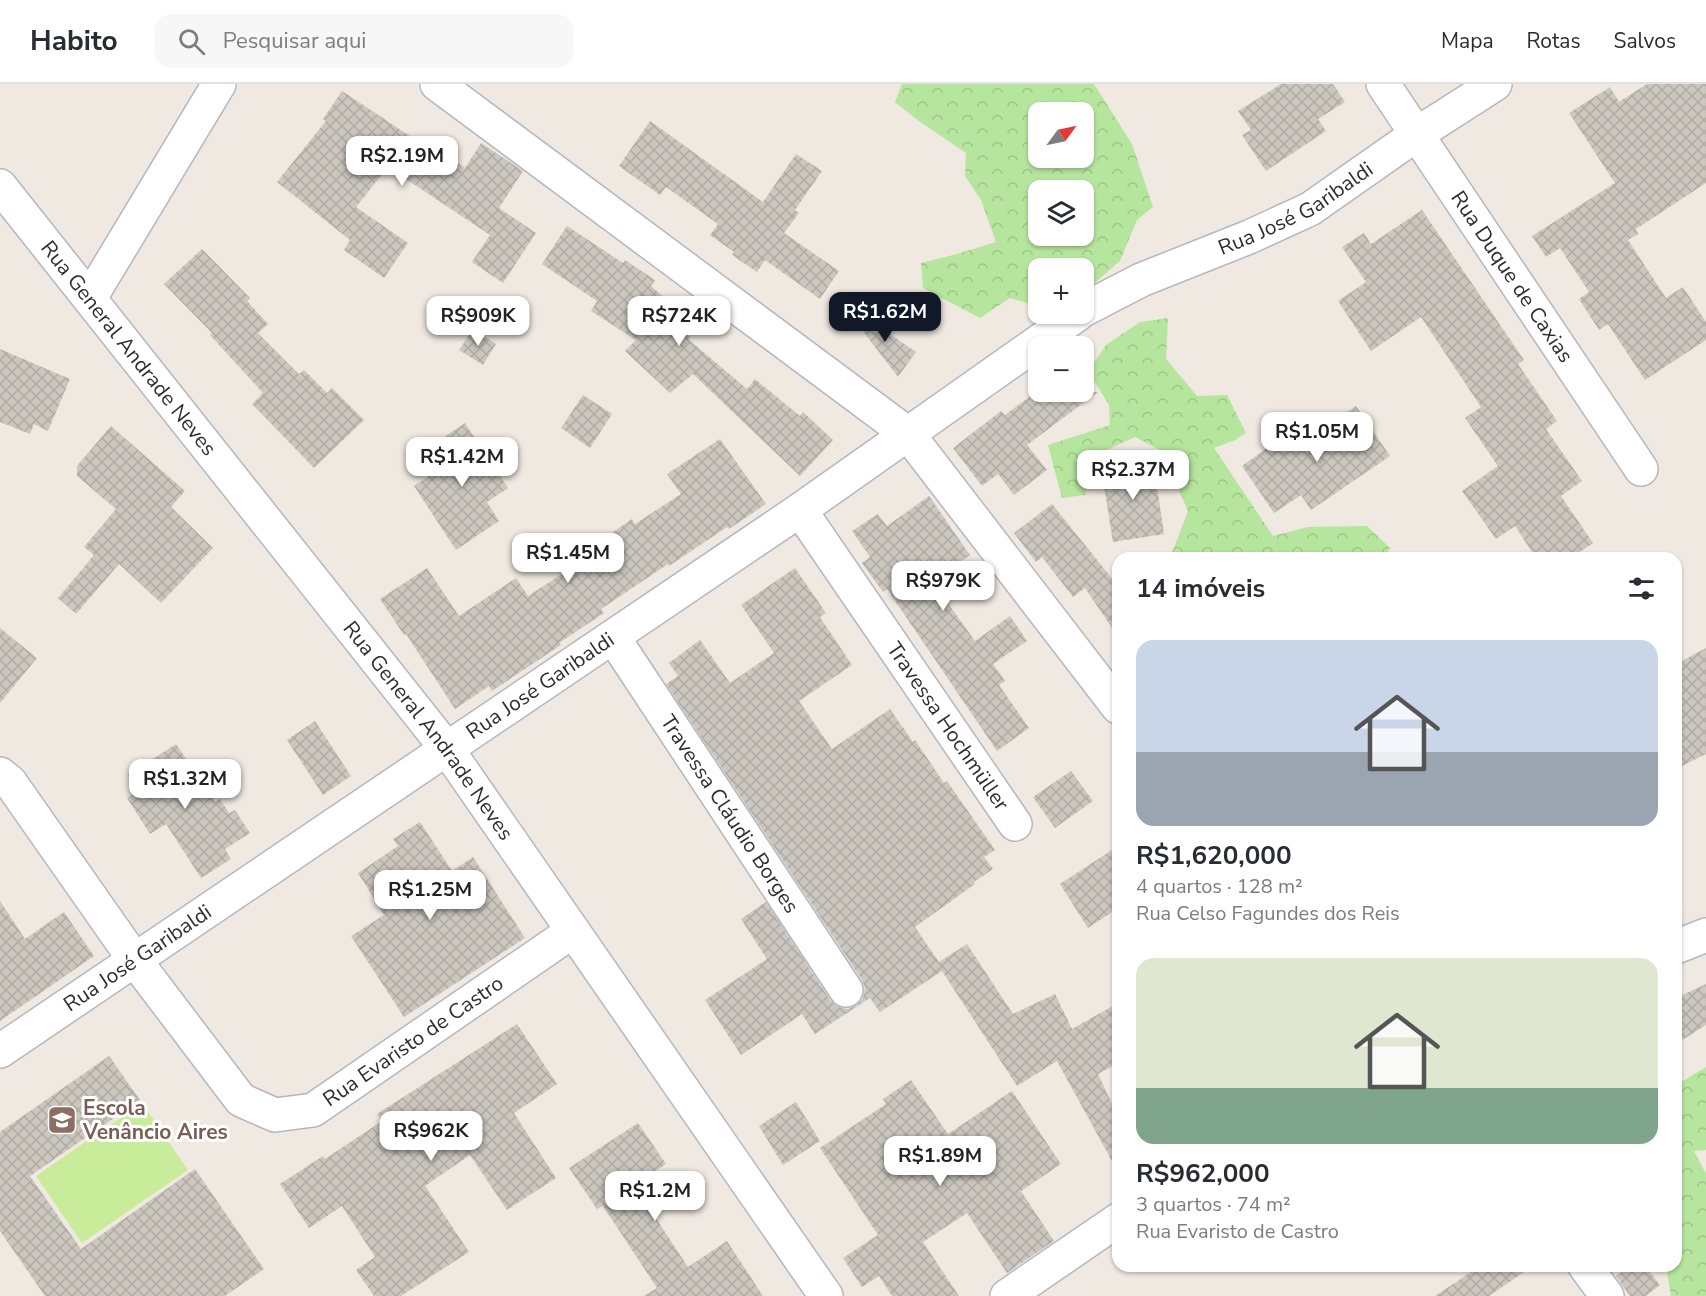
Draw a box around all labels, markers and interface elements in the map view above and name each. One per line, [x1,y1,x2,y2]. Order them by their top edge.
search box [154,14,574,68]
text: Habito [30,22,118,60]
icon: search [175,25,208,58]
text: Pesquisar aqui [223,26,366,56]
text: Mapa [1441,27,1494,55]
text: Rotas [1527,27,1581,55]
text: Salvos [1614,27,1676,55]
north arrow [1028,102,1094,168]
map controls [1028,102,1094,402]
pin: R$2.19M [347,136,457,187]
text: R$2.19M [360,142,444,169]
street label: Rua José Garibaldi [1214,155,1379,262]
button: layers [1028,180,1094,246]
street label: Rua Duque de Caxias [1444,185,1580,368]
street label: Rua General Andrade Neves [35,235,223,462]
button: + [1028,258,1094,324]
pin: R$1.62M [830,292,940,343]
pin: R$909K [429,296,527,347]
pin: R$724K [630,296,728,347]
text: R$1.62M [843,298,927,325]
text: R$909K [441,302,516,329]
text: R$724K [642,302,717,329]
button: − [1028,336,1094,402]
pin: R$1.05M [1262,412,1372,463]
text: R$1.05M [1275,418,1359,445]
pin: R$1.42M [407,437,517,488]
text: R$1.42M [420,443,504,470]
pin: R$2.37M [1078,450,1188,501]
text: R$2.37M [1091,456,1175,483]
pin: R$1.45M [513,533,623,584]
text: R$1.45M [526,539,610,566]
pin: R$979K [894,561,992,612]
text: R$979K [906,567,981,594]
text: 14 imóveis [1136,571,1265,606]
icon: filters [1625,572,1658,605]
street label: Rua General Andrade Neves [337,615,520,846]
street label: Rua José Garibaldi [461,626,620,746]
street label: Travessa Hochmüller [880,636,1016,816]
icon: home [1343,679,1451,787]
street label: Travessa Cláudio Borges [654,709,806,919]
pin: R$1.32M [130,759,240,810]
text: R$1.32M [143,765,227,792]
text: R$1,620,000 [1136,838,1292,873]
pin: R$1.25M [375,870,485,921]
text: 4 quartos · 128 m² [1136,873,1303,900]
text: R$1.25M [388,876,472,903]
street label: Rua José Garibaldi [58,898,217,1018]
text: Rua Celso Fagundes dos Reis [1136,900,1400,927]
street label: Rua Evaristo de Castro [317,969,509,1113]
icon: home [1343,997,1451,1105]
place label: Escola Venâncio Aires [82,1094,228,1146]
school or university icon: Escola Venâncio Aires [46,1104,78,1136]
pin: R$962K [382,1111,480,1162]
text: R$962K [394,1117,469,1144]
pin: R$1.89M [885,1136,995,1187]
text: R$1.89M [898,1142,982,1169]
text: R$962,000 [1136,1156,1269,1191]
pin: R$1.2M [606,1171,704,1222]
text: R$1.2M [619,1177,691,1204]
text: 3 quartos · 74 m² [1136,1191,1291,1218]
text: Rua Evaristo de Castro [1136,1218,1339,1245]

